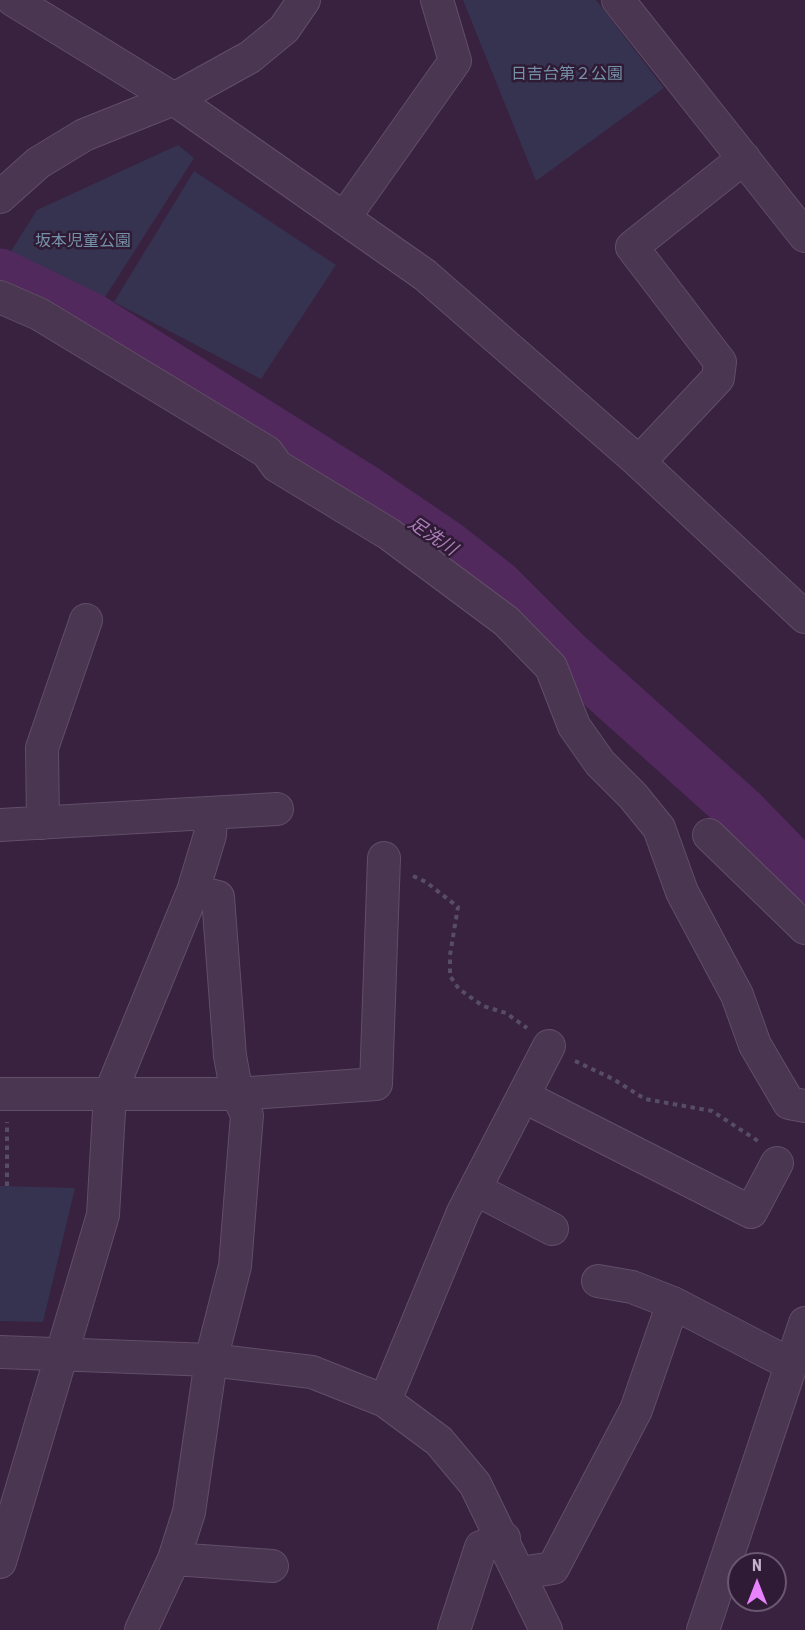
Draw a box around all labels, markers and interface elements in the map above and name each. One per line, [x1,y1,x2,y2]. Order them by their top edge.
park label: 日吉台第２公園 [511,65,623,85]
park label: 坂本児童公園 [35,232,131,252]
water label: 足洗川 [404,513,460,561]
north arrow [727,1552,787,1612]
text: N [752,1556,762,1575]

